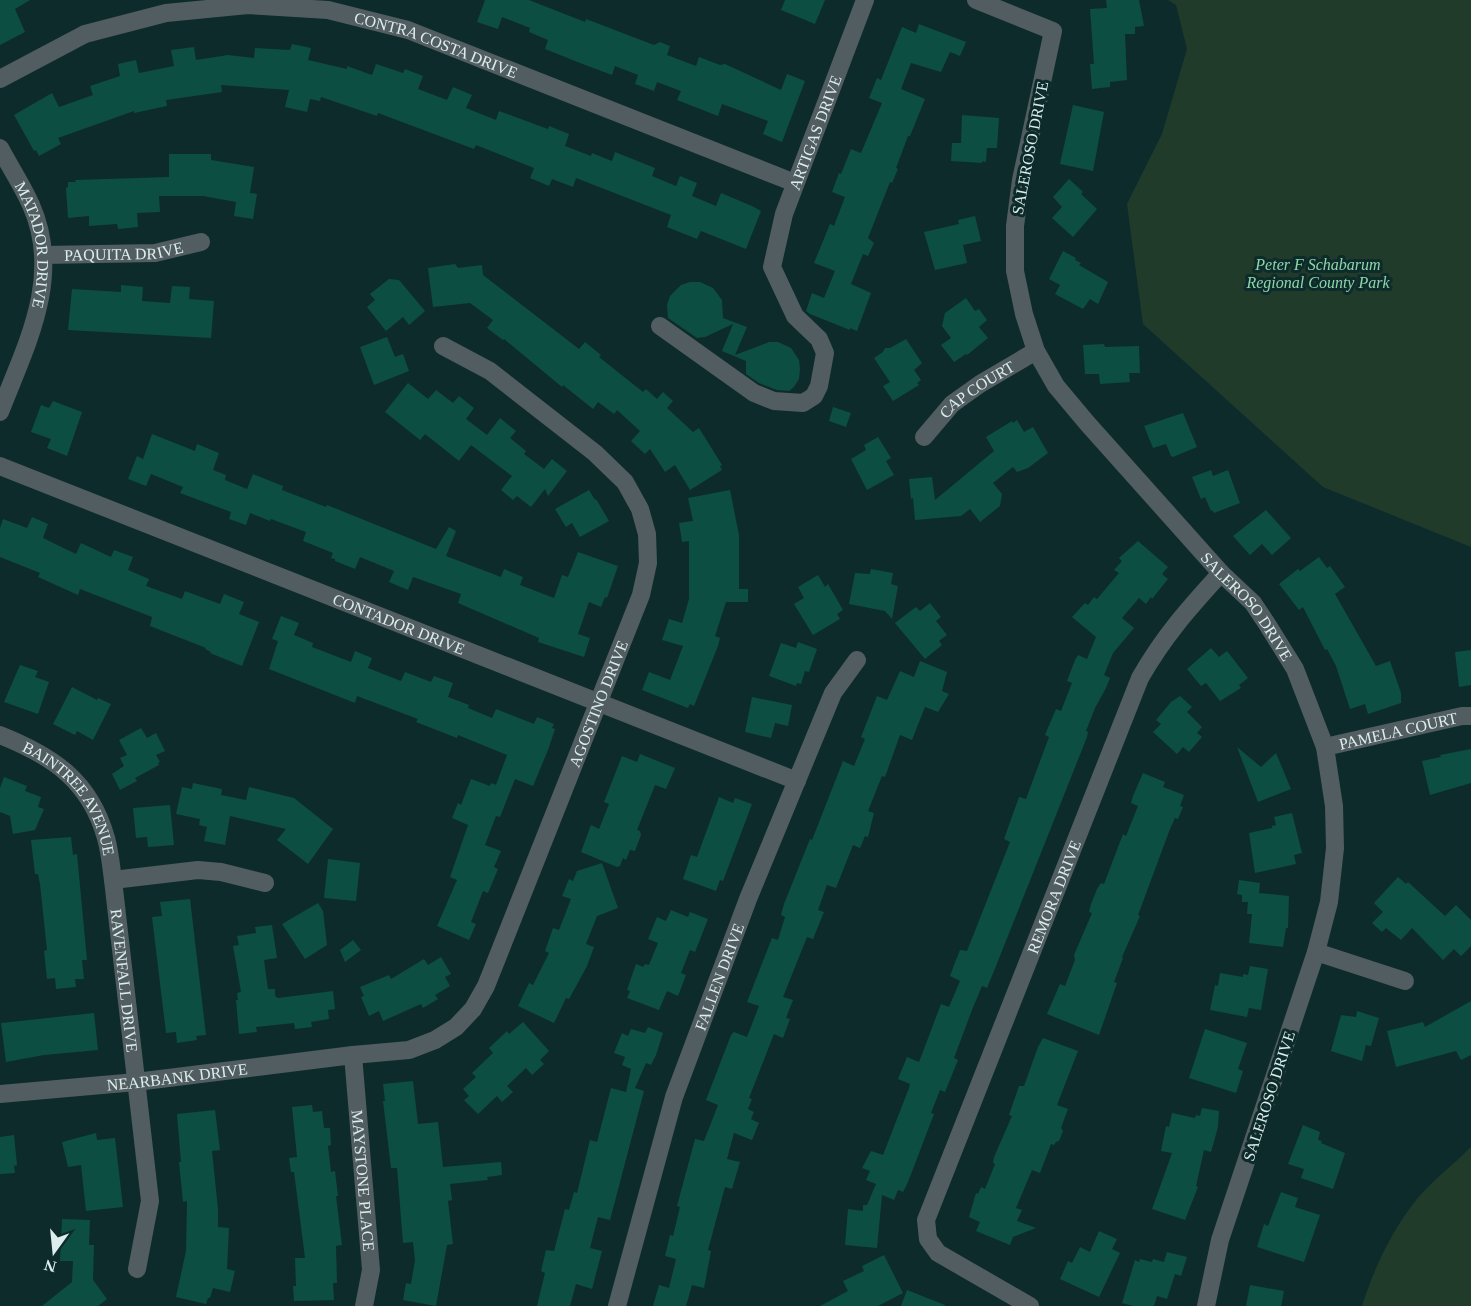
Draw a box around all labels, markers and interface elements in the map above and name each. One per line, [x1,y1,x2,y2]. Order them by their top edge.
street label: CONTRA COSTA DRIVE [353,8,520,81]
street label: ARTIGAS DRIVE [785,73,844,192]
street label: SALEROSO DRIVE [1009,80,1051,216]
street label: MATADOR DRIVE [12,178,52,310]
street label: PAQUITA DRIVE [64,238,185,263]
park label: Peter F Schabarum Regional County Park [1245,256,1390,292]
street label: CAP COURT [936,357,1017,421]
street label: SALEROSO DRIVE [1198,549,1296,664]
street label: CONTADOR DRIVE [330,590,467,657]
street label: AGOSTINO DRIVE [565,638,631,769]
street label: PAMELA COURT [1337,709,1459,752]
street label: BAINTREE AVENUE [20,738,118,857]
street label: REMORA DRIVE [1024,838,1084,956]
street label: RAVENFALL DRIVE [108,908,141,1053]
street label: FALLEN DRIVE [691,921,747,1033]
street label: SALEROSO DRIVE [1240,1029,1298,1163]
street label: NEARBANK DRIVE [106,1060,249,1093]
street label: MAYSTONE PLACE [349,1109,378,1252]
north arrow [24,1222,84,1282]
text: N [42,1256,58,1276]

